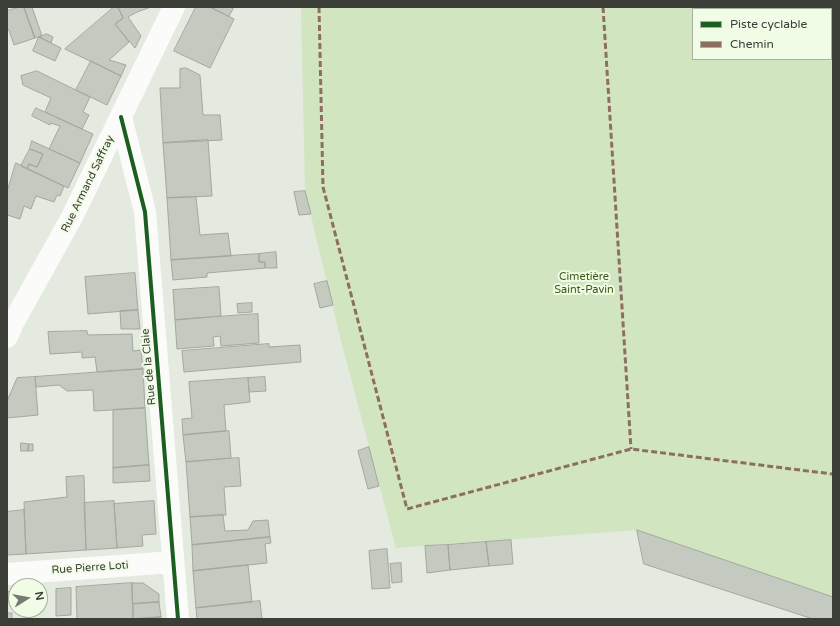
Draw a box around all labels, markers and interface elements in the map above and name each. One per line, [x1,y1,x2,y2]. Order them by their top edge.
legend [692,8,832,60]
text: Piste cyclable [730,17,807,31]
text: Chemin [730,37,774,51]
street label: Rue Armand Saffray [59,133,117,235]
park label: Cimetière Saint-Pavin [554,270,614,296]
street label: Rue de la Claie [139,328,159,406]
street label: Rue Pierre Loti [51,559,129,577]
north arrow [8,578,48,618]
text: N [32,590,47,601]

